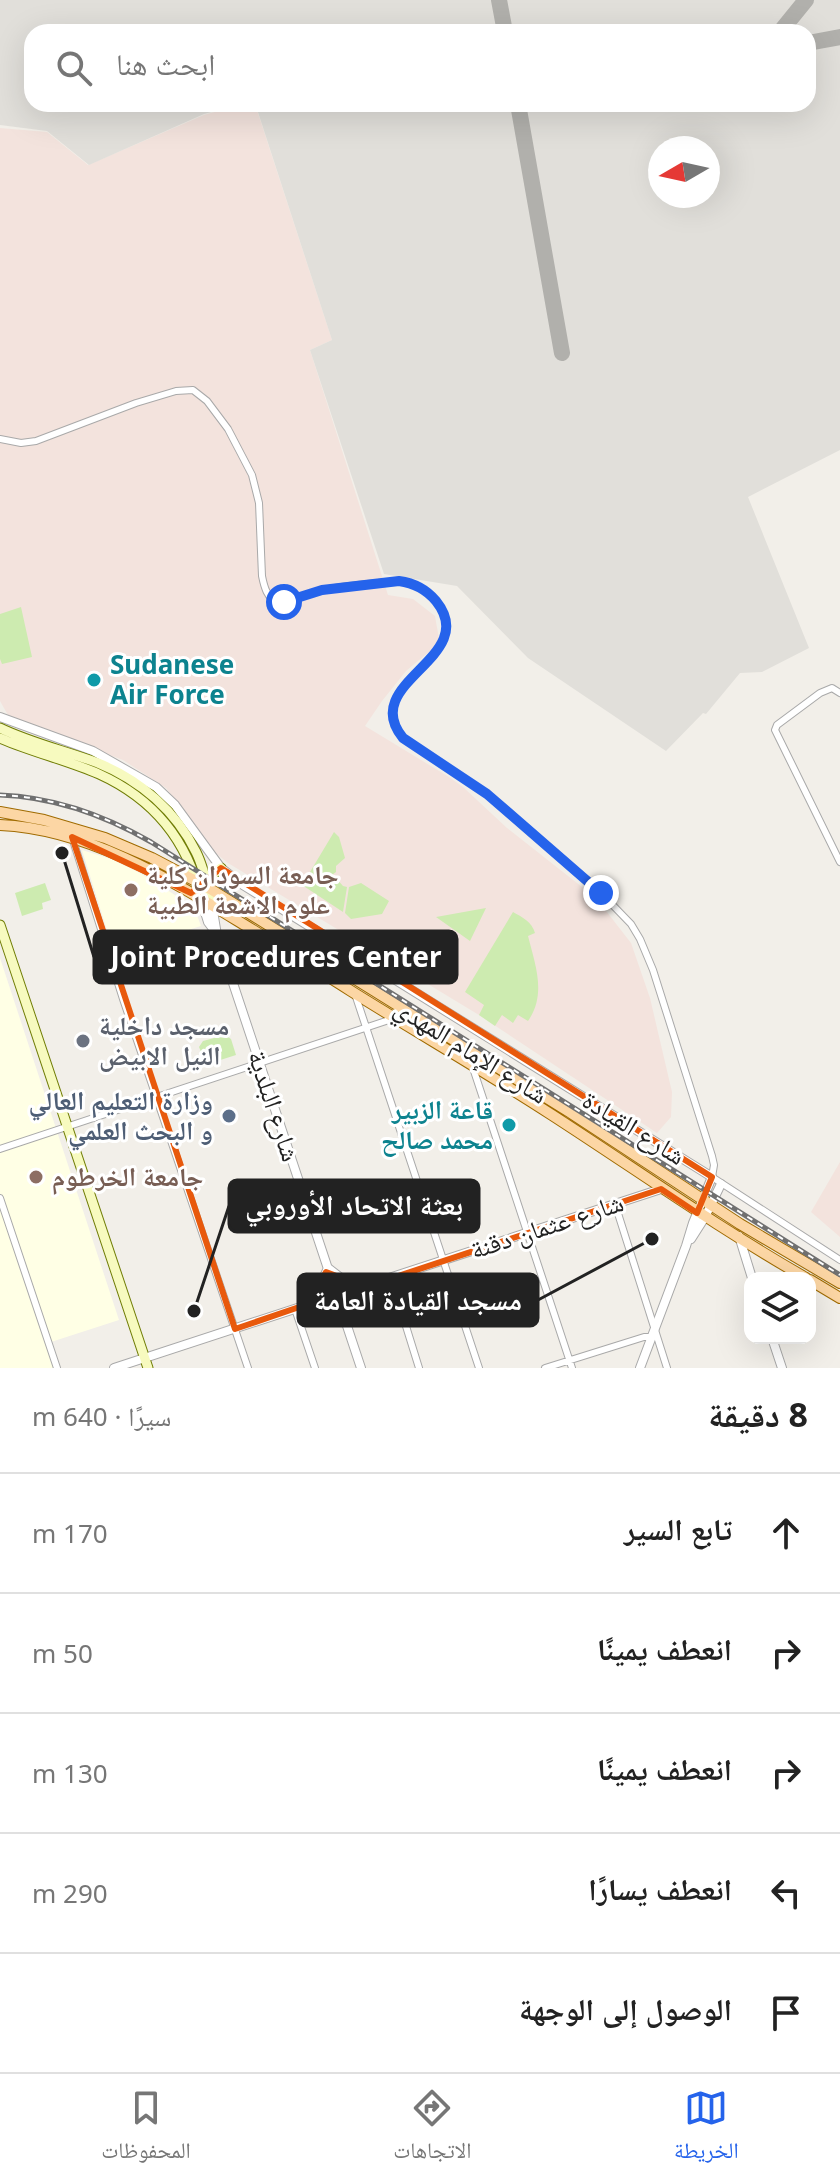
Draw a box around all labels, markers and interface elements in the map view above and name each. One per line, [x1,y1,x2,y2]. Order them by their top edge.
search box [24,24,816,112]
text: ابحث هنا [116,43,215,84]
icon: search [52,46,96,90]
north arrow [648,136,720,208]
route start [266,584,302,620]
place label: Sudanese Air Force [110,646,234,712]
marker: Sudanese Air Force [85,671,103,689]
place label: جامعة السودان كلية علوم الاشعة الطبية [147,856,339,923]
route end [583,875,619,911]
marker: جامعة السودان كلية علوم الاشعة الطبية [122,881,140,899]
callout: Joint Procedures Center [94,931,457,983]
text: Joint Procedures Center [108,937,442,975]
street label: شارع الإمام المهدي [386,989,555,1115]
place label: مسجد داخلية النيل الابيض [99,1007,229,1073]
marker: مسجد داخلية النيل الابيض [74,1032,92,1050]
street label: شارع البلدية [240,1046,310,1166]
street label: شارع القيادة [576,1081,693,1173]
place label: وزارة التعليم العالي و البحث العلمي [29,1082,213,1151]
place label: قاعة الزبير محمد صالح [381,1091,493,1157]
marker: وزارة التعليم العالي و البحث العلمي [220,1107,238,1125]
marker: قاعة الزبير محمد صالح [500,1116,518,1134]
place label: جامعة الخرطوم [52,1158,203,1195]
marker: جامعة الخرطوم [27,1168,45,1186]
callout: بعثة الاتحاد الأوروبي [229,1180,479,1232]
street label: شارع عثمان دقنة [466,1183,628,1267]
text: بعثة الاتحاد الأوروبي [245,1185,463,1228]
map controls [744,1272,816,1344]
button: layers [744,1272,816,1344]
callout: مسجد القيادة العامة [298,1274,538,1326]
text: مسجد القيادة العامة [314,1280,522,1318]
text: 8 دقيقة [708,1391,808,1437]
text: سيرًا · 640 m [32,1398,171,1434]
text: تابع السير [624,1508,732,1549]
icon: ahead [764,1511,808,1555]
text: 170 m [32,1515,108,1551]
text: انعطف يمينًا [597,1628,732,1669]
icon: right [764,1631,808,1675]
text: 50 m [32,1635,93,1671]
text: انعطف يمينًا [597,1748,732,1789]
icon: right [764,1751,808,1795]
text: 130 m [32,1755,108,1791]
text: انعطف يسارًا [588,1868,732,1909]
icon: left [764,1871,808,1915]
text: 290 m [32,1875,108,1911]
text: الوصول إلى الوجهة [519,1988,732,2029]
icon: arrive [764,1991,808,2035]
tab: المحفوظات [101,2086,191,2172]
tab: الاتجاهات [393,2086,471,2172]
tab: الخريطة [674,2086,739,2172]

